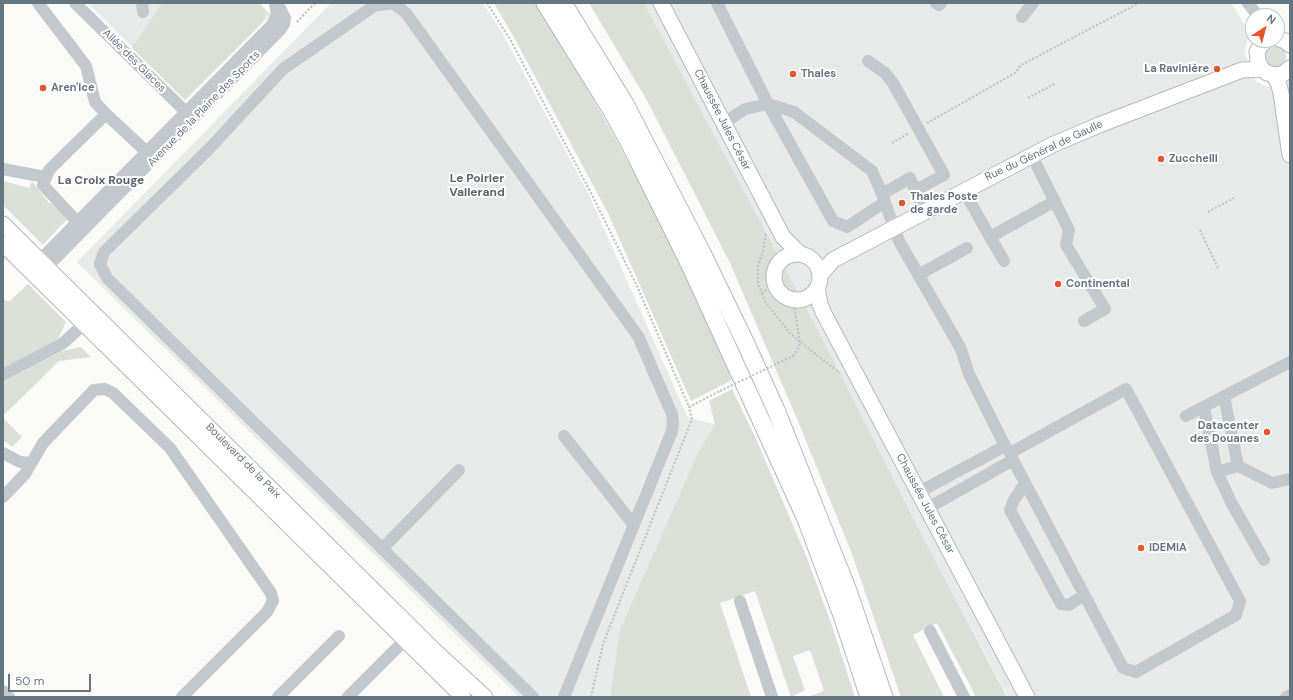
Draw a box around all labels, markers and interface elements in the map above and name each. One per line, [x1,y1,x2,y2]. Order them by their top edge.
north arrow [1245,8,1285,48]
text: N [1264,11,1279,27]
street label: Allée des Glaces [100,27,168,95]
street label: Avenue de la Plaine des Sports [145,48,263,170]
place label: La Ravinière [1144,62,1209,76]
marker: La Ravinière [1212,64,1222,74]
street label: Chaussée Jules César [691,67,753,173]
place label: Thales [801,67,836,81]
marker: Thales [788,69,798,79]
place label: Aren'ice [51,81,95,95]
marker: Aren'ice [38,83,48,93]
street label: Rue du Général de Gaulle [983,118,1105,184]
place label: Zucchelli [1169,152,1218,166]
marker: Zucchelli [1156,154,1166,164]
district label: Le Poirier Vallerand [449,172,505,200]
district label: La Croix Rouge [58,174,144,188]
place label: Thales Poste de garde [910,190,978,216]
marker: Thales Poste de garde [897,198,907,208]
place label: Continental [1066,277,1130,291]
marker: Continental [1053,279,1063,289]
place label: Datacenter des Douanes [1190,419,1259,445]
street label: Boulevard de la Paix [203,421,283,501]
marker: Datacenter des Douanes [1262,427,1272,437]
street label: Chaussée Jules César [893,452,957,556]
place label: IDEMIA [1149,541,1187,555]
marker: IDEMIA [1136,543,1146,553]
scale bar [10,666,93,692]
text: 50 m [15,673,44,689]

